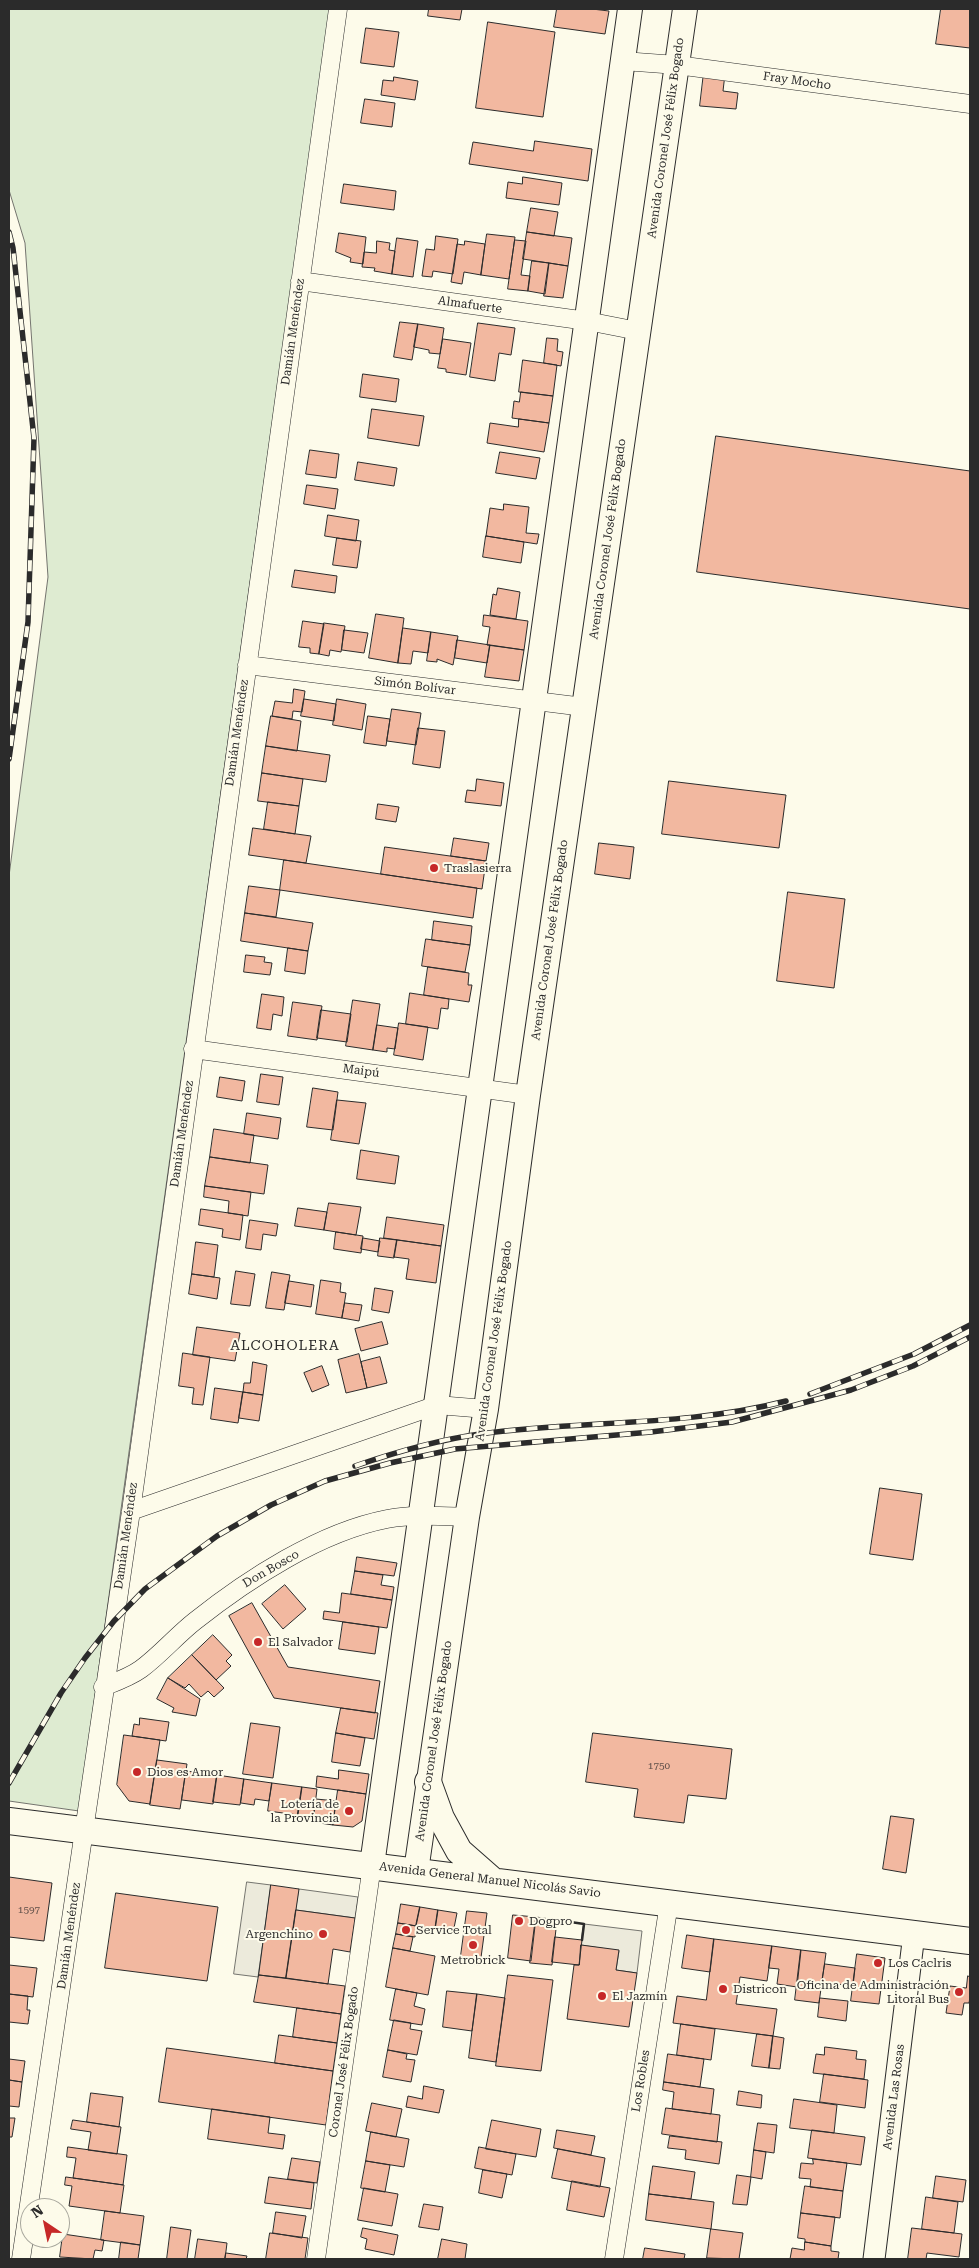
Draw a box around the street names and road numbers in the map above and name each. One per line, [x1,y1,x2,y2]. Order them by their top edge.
street label: Avenida Coronel José Félix Bogado [645,37,687,239]
street label: Fray Mocho [762,69,832,93]
street label: Damián Menéndez [278,278,308,386]
street label: Almafuerte [437,293,503,317]
street label: Avenida Coronel José Félix Bogado [587,438,629,640]
street label: Simón Bolívar [374,674,456,698]
street label: Damián Menéndez [222,679,252,787]
street label: Avenida Coronel José Félix Bogado [529,839,571,1041]
street label: Maipú [342,1061,380,1081]
street label: Damián Menéndez [167,1080,197,1188]
street label: Avenida Coronel José Félix Bogado [473,1240,515,1442]
street label: Damián Menéndez [111,1482,141,1590]
street label: Don Bosco [240,1547,302,1591]
street label: Avenida Coronel José Félix Bogado [413,1640,455,1842]
street label: Avenida General Manuel Nicolás Savio [378,1859,602,1901]
street label: Damián Menéndez [54,1882,84,1990]
street label: Coronel José Félix Bogado [326,1985,362,2139]
street label: Avenida Las Rosas [880,2043,908,2151]
street label: Los Robles [629,2049,653,2113]

